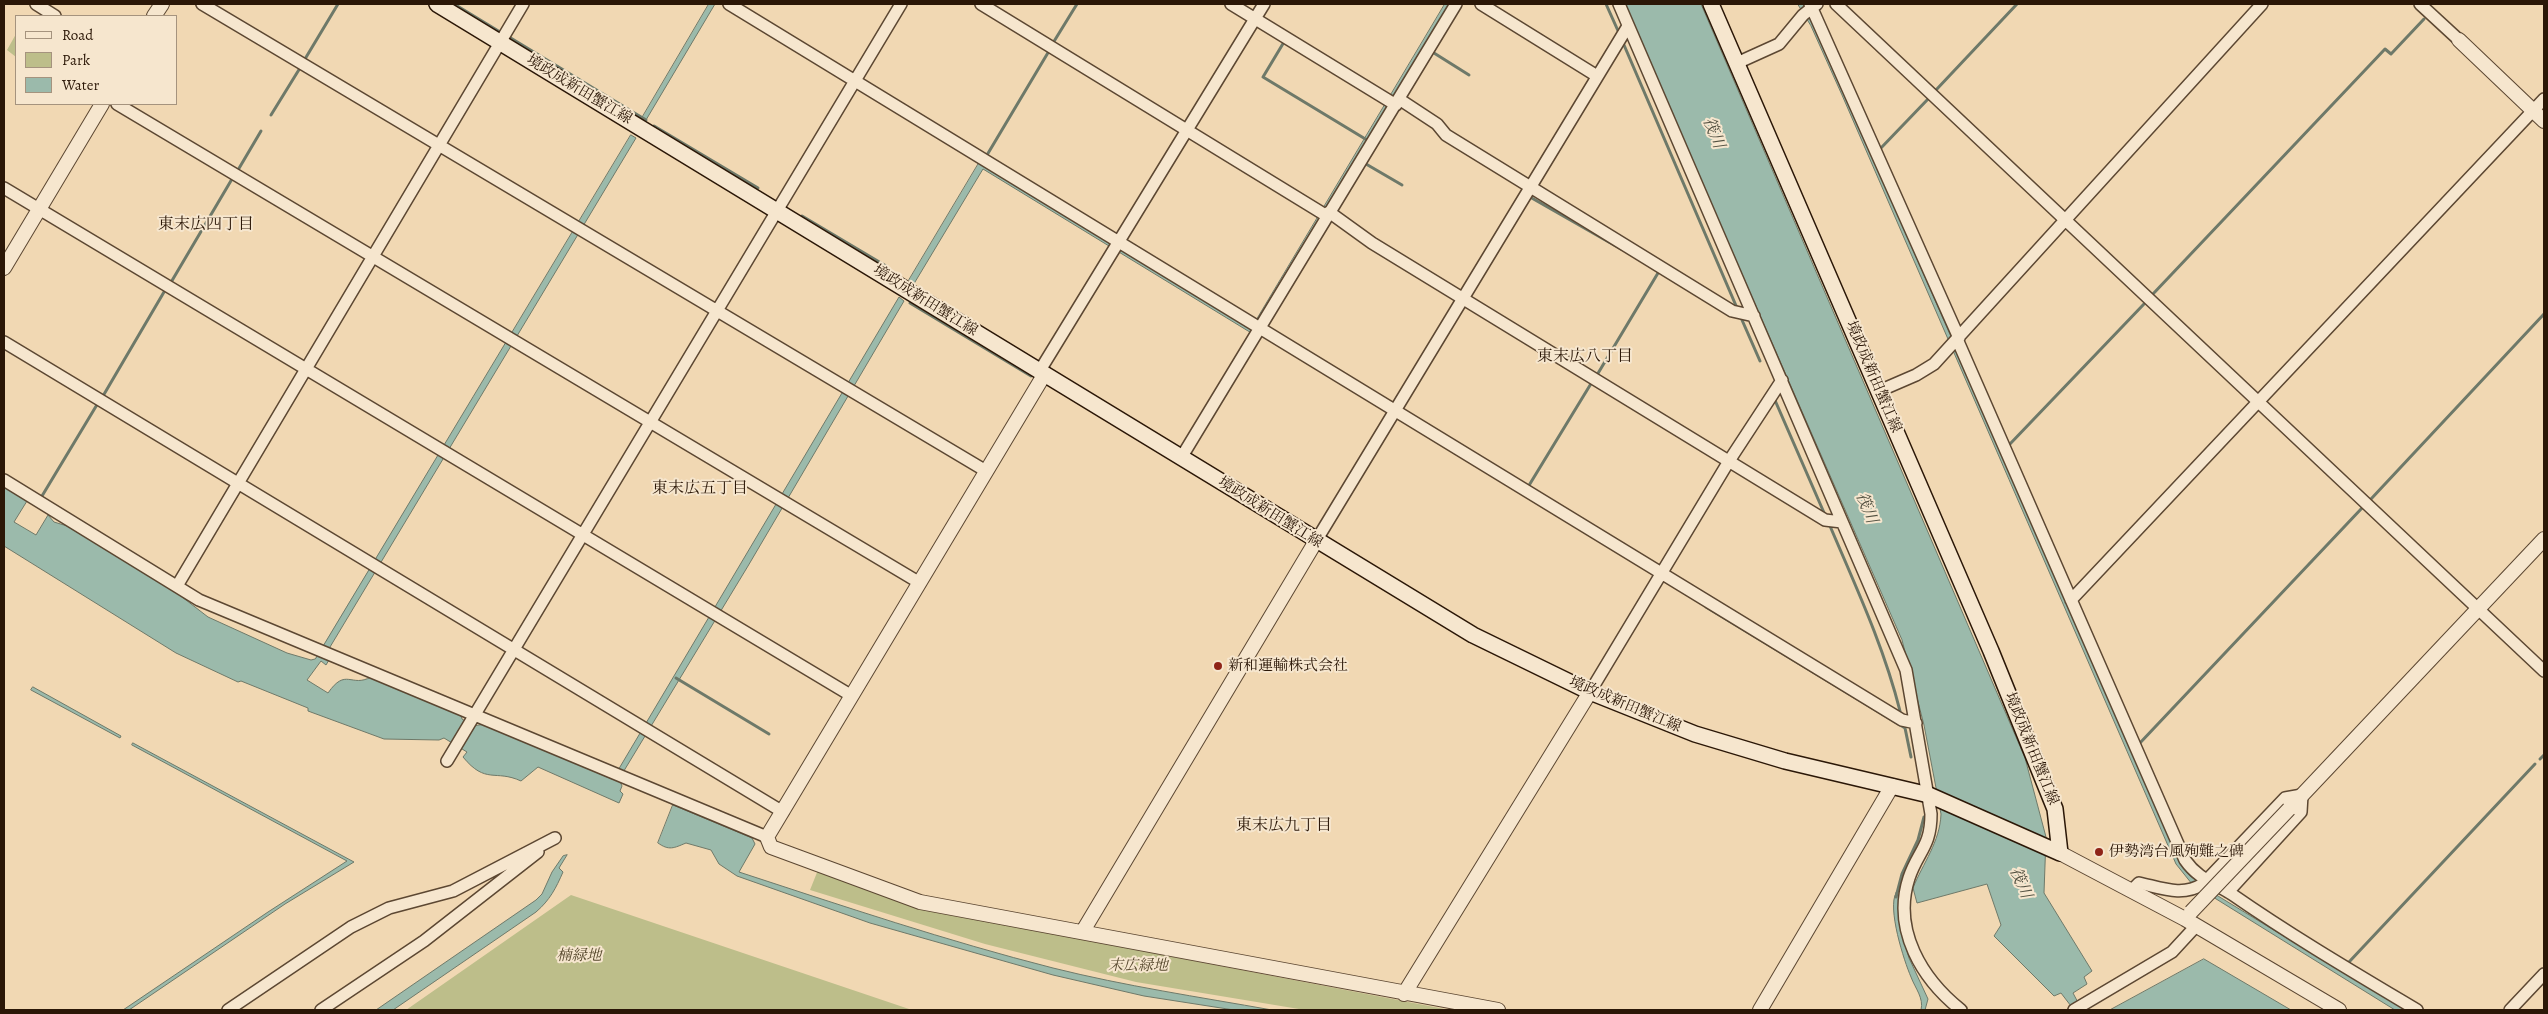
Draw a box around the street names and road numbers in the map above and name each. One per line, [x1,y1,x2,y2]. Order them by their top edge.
street label: 境政成新田蟹江線 [523,51,635,129]
street label: 境政成新田蟹江線 [869,262,981,340]
street label: 境政成新田蟹江線 [1841,318,1905,436]
street label: 境政成新田蟹江線 [1214,474,1326,552]
street label: 境政成新田蟹江線 [1566,673,1684,737]
street label: 境政成新田蟹江線 [2000,690,2062,808]

